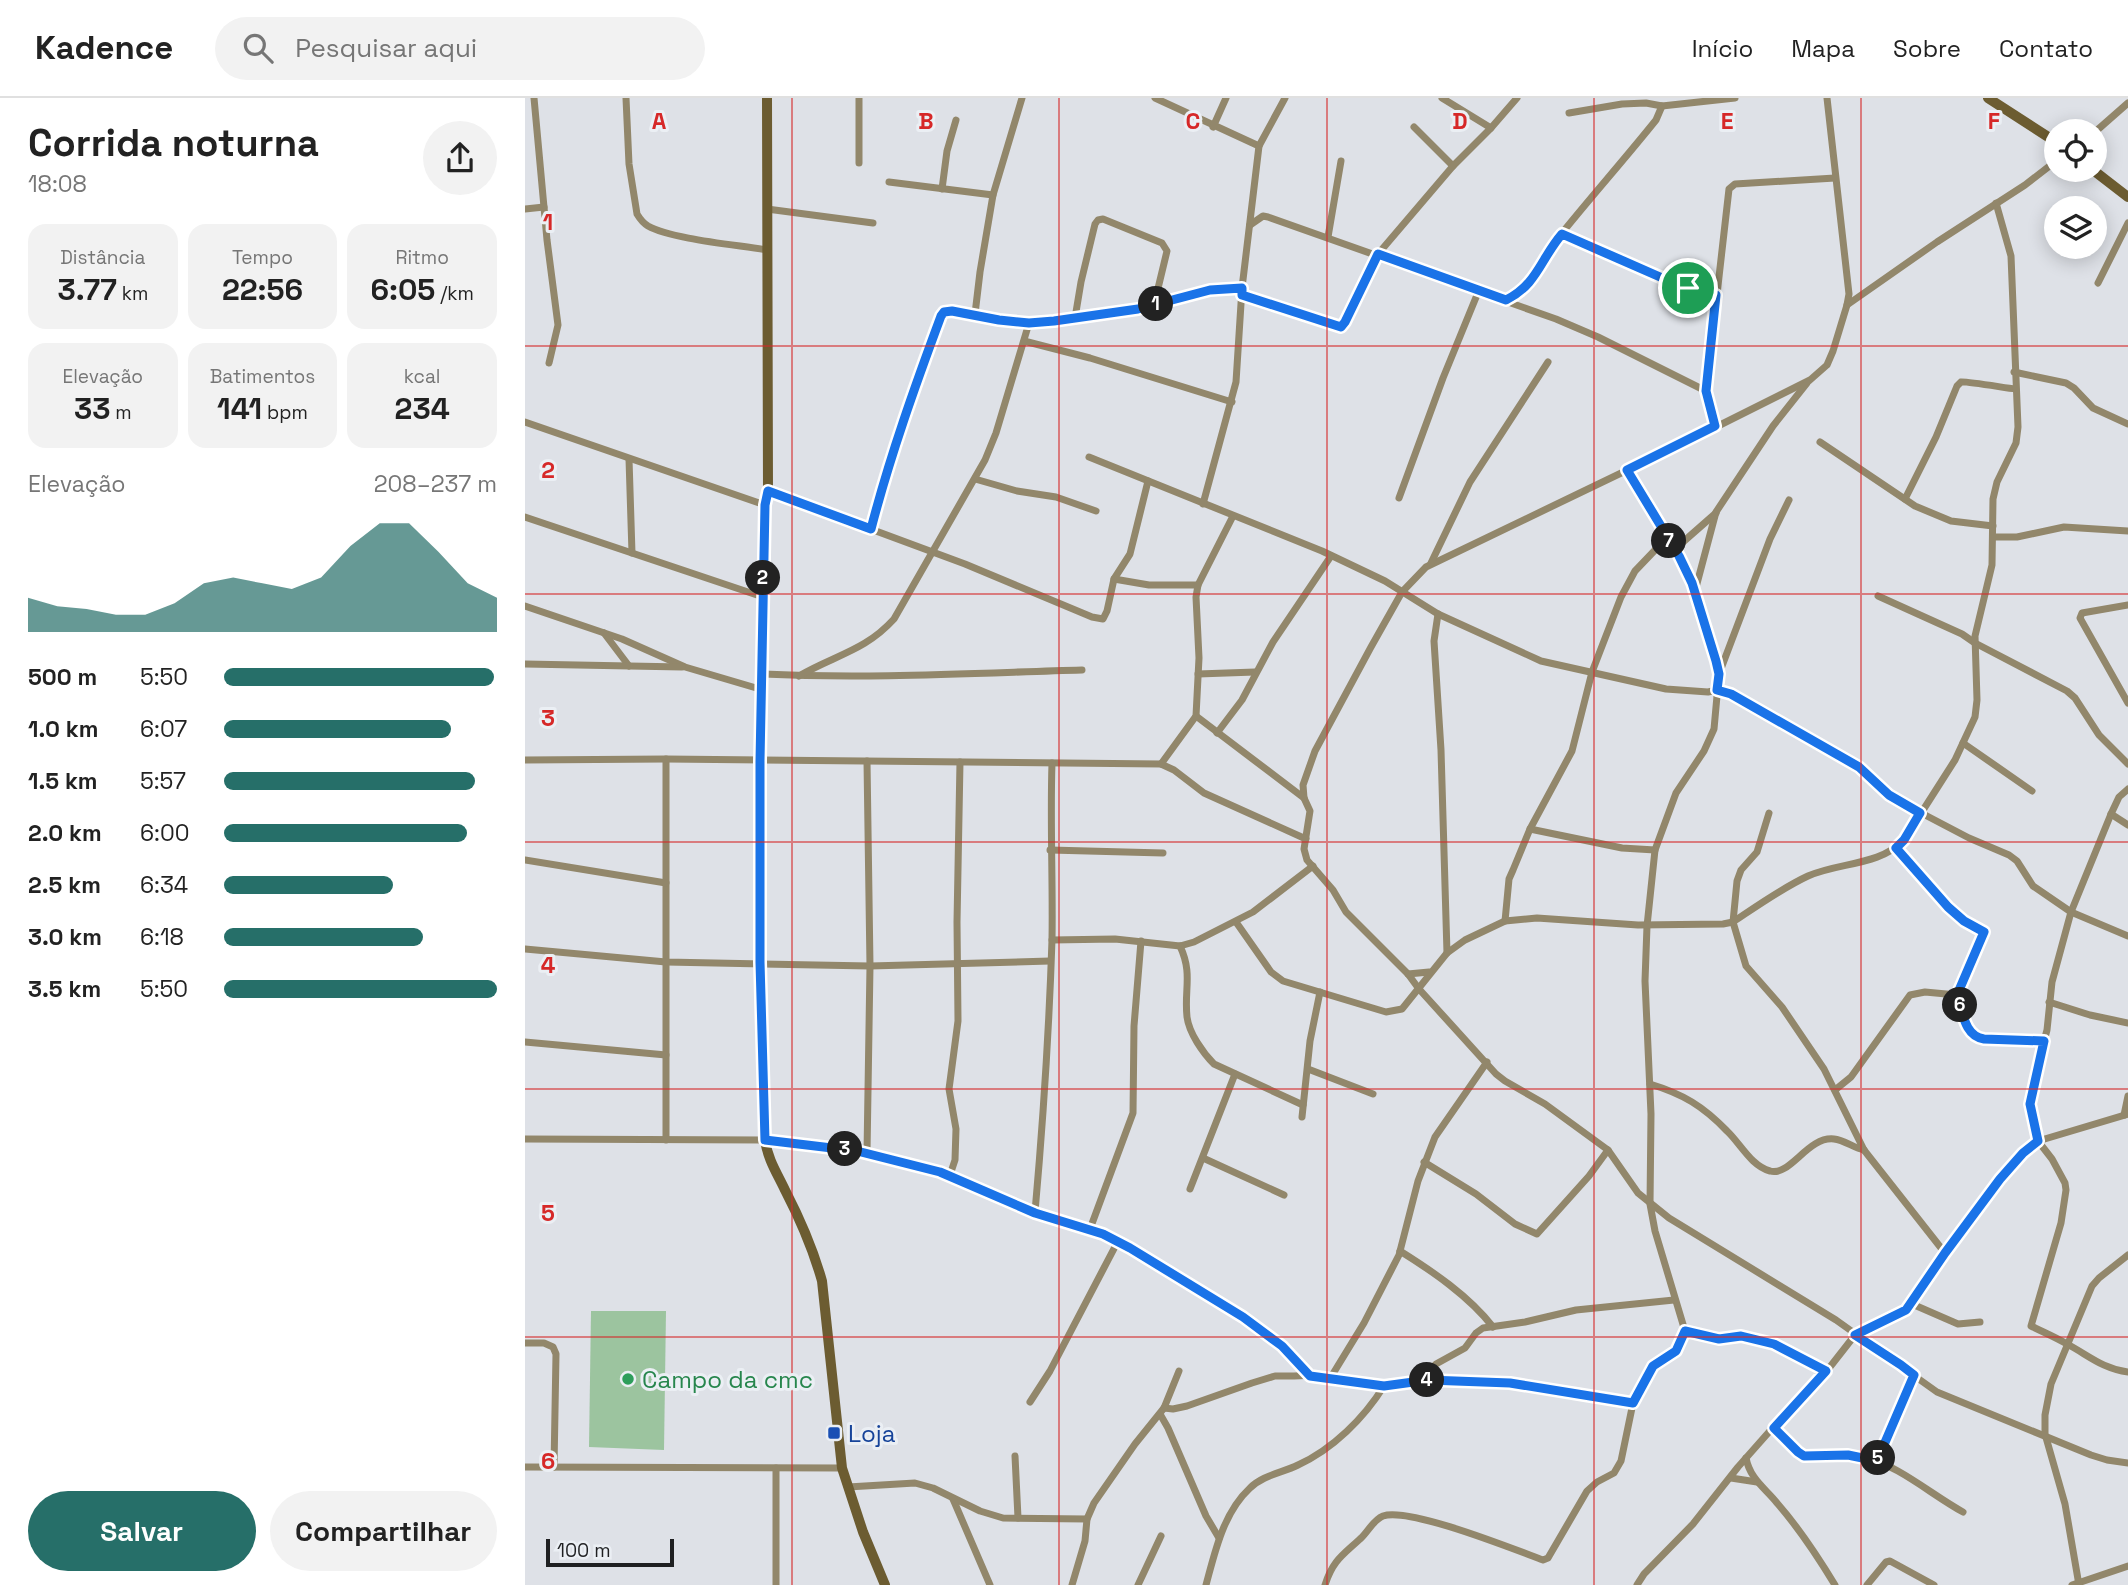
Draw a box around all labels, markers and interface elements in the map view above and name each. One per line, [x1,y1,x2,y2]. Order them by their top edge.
search box [215,17,705,80]
text: Kadence [35,27,173,69]
icon: search [239,29,277,67]
text: Pesquisar aqui [295,31,477,65]
text: Início [1692,33,1753,64]
text: Mapa [1791,33,1855,64]
text: Sobre [1893,33,1961,64]
text: Contato [1999,33,2093,64]
text: A [652,106,667,136]
text: B [918,106,934,136]
text: C [1186,106,1200,136]
text: D [1452,106,1468,136]
text: E [1721,106,1733,136]
text: F [1988,106,2000,136]
text: Corrida noturna [28,119,319,167]
map controls [2044,119,2107,259]
button: locate [2044,119,2107,182]
button: share [423,121,497,195]
text: 18:08 [28,169,87,199]
button: layers [2044,196,2107,259]
text: 1 [543,207,553,237]
text: Distância [60,245,145,270]
text: Tempo [232,245,293,270]
text: Ritmo [395,245,449,270]
pin [1658,258,1718,318]
icon: arrive [1669,269,1707,307]
text: 3.77 [57,270,117,309]
text: 22:56 [222,270,303,309]
text: 6:05 [370,270,435,309]
text: km [117,281,148,306]
text: /km [435,281,474,306]
pin: 1 [1139,286,1173,322]
text: 1 [1151,291,1160,316]
text: Elevação [63,364,143,389]
text: Batimentos [210,364,315,389]
text: kcal [404,364,441,389]
text: 33 [74,389,110,428]
text: 141 [217,389,262,428]
text: 234 [395,389,450,428]
text: m [110,400,132,425]
text: bpm [262,400,308,425]
text: 2 [541,455,555,485]
text: Elevação [28,469,126,499]
text: 208–237 m [374,469,497,499]
pin: 7 [1651,524,1687,558]
text: 7 [1663,528,1674,553]
pin: 2 [745,560,781,596]
text: 2 [757,565,768,590]
text: 500 m [28,662,97,692]
text: 5:50 [140,662,188,692]
text: 3 [541,703,555,733]
text: 1.0 km [28,714,98,744]
text: 6:07 [140,714,187,744]
text: 1.5 km [28,766,98,796]
text: 5:57 [140,766,186,796]
text: 2.0 km [28,818,102,848]
text: 6:00 [140,818,189,848]
text: 2.5 km [28,870,101,900]
text: 6:34 [140,870,188,900]
text: 3.0 km [28,922,102,952]
text: 6:18 [140,922,184,952]
text: 4 [541,950,556,980]
text: 3.5 km [28,974,101,1004]
text: 5:50 [140,974,188,1004]
pin: 6 [1943,988,1977,1023]
text: 6 [1954,992,1965,1017]
pin: 3 [827,1132,863,1166]
text: 3 [839,1136,850,1161]
text: 5 [541,1198,555,1228]
pin: 4 [1409,1362,1445,1398]
place label: Campo da cmc [642,1364,813,1395]
text: 4 [1420,1367,1433,1392]
marker: Campo da cmc [620,1371,636,1387]
place label: Loja [848,1418,896,1449]
marker: Loja [826,1425,842,1441]
pin: 5 [1861,1440,1895,1476]
text: 5 [1872,1445,1883,1470]
text: 6 [541,1446,555,1476]
button: Salvar [28,1491,256,1571]
button: Compartilhar [270,1491,497,1571]
scale bar [546,1536,674,1568]
text: 100 m [557,1538,611,1563]

